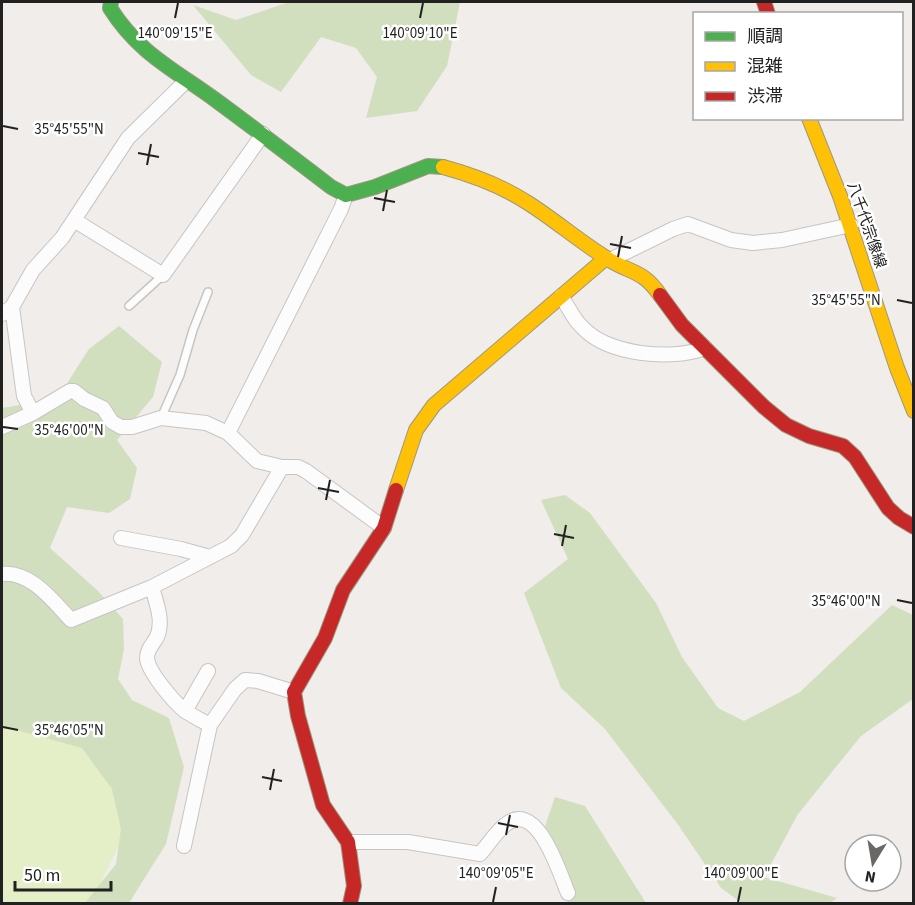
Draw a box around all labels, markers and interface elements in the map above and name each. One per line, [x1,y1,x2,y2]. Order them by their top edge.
legend [693,12,903,120]
text: 140°09'15"E [137,23,213,44]
text: 140°09'10"E [382,23,458,44]
text: 順調 [747,24,783,49]
text: 混雑 [747,54,783,79]
text: 渋滞 [747,84,783,109]
text: 35°45'55"N [34,119,104,140]
street label: 八千代宗像線 [842,179,891,271]
text: 35°45'55"N [811,290,881,311]
text: 35°46'00"N [34,420,104,441]
text: 35°46'00"N [811,591,881,612]
text: 35°46'05"N [34,720,104,741]
north arrow [843,833,903,893]
scale bar [15,854,111,892]
text: 50 m [24,863,60,888]
text: 140°09'05"E [458,863,534,884]
text: 140°09'00"E [703,863,779,884]
text: N [863,865,878,889]

